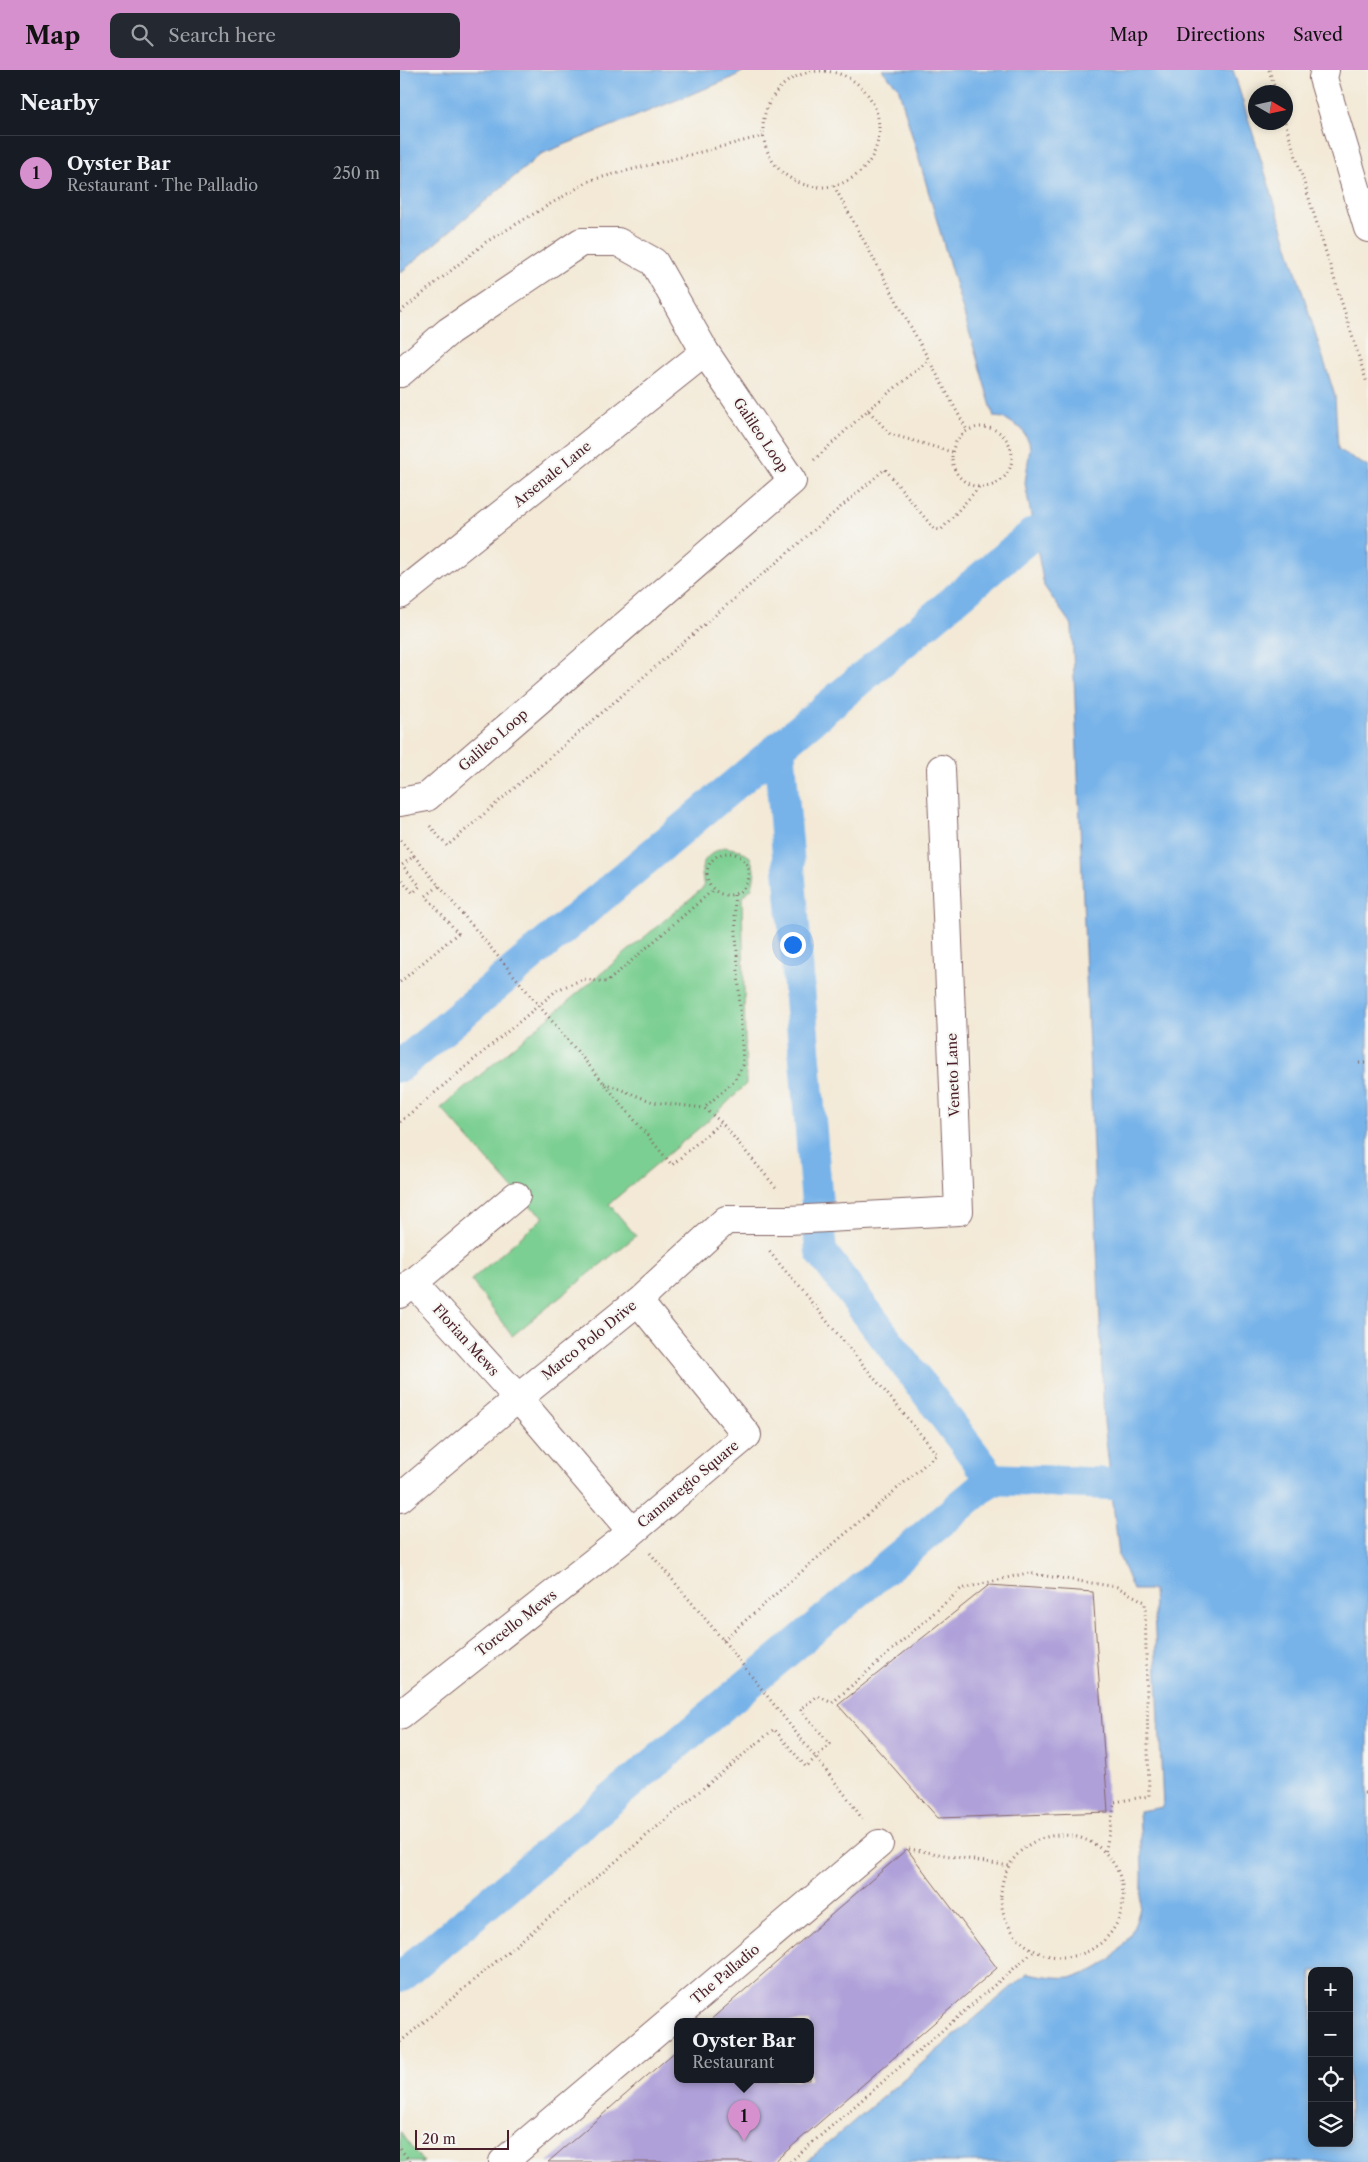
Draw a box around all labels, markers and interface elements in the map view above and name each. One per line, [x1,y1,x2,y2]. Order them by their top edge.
search box [110,13,460,58]
text: Map [25,21,80,50]
icon: search [128,21,156,49]
text: Search here [168,24,276,47]
text: Map [1109,24,1148,46]
text: Directions [1176,24,1265,46]
text: Saved [1293,24,1343,46]
north arrow [1248,85,1293,130]
text: Nearby [20,90,99,115]
text: Oyster Bar [67,152,171,175]
text: 1 [32,163,40,183]
text: 250 m [333,163,380,183]
text: Restaurant · The Palladio [67,175,258,195]
street label: Galileo Loop [729,394,793,476]
street label: Arsenale Lane [509,437,595,512]
street label: Galileo Loop [455,705,531,775]
your location [780,932,806,958]
street label: Veneto Lane [943,1033,963,1118]
street label: Marco Polo Drive [538,1296,640,1384]
street label: Florian Mews [429,1300,503,1380]
street label: Cannaregio Square [634,1436,743,1532]
street label: Torcello Mews [472,1586,560,1660]
street label: The Palladio [687,1940,763,2008]
map controls [1308,1967,1353,2147]
button: + [1308,1967,1353,2012]
button: − [1308,2012,1353,2057]
popup [674,2018,814,2083]
text: Oyster Bar [692,2029,796,2052]
text: Restaurant [692,2052,774,2072]
button: locate [1308,2057,1353,2102]
pin: 1 [728,2100,760,2141]
button: layers [1308,2102,1353,2147]
scale bar [415,2127,509,2150]
text: 20 m [422,2130,456,2148]

